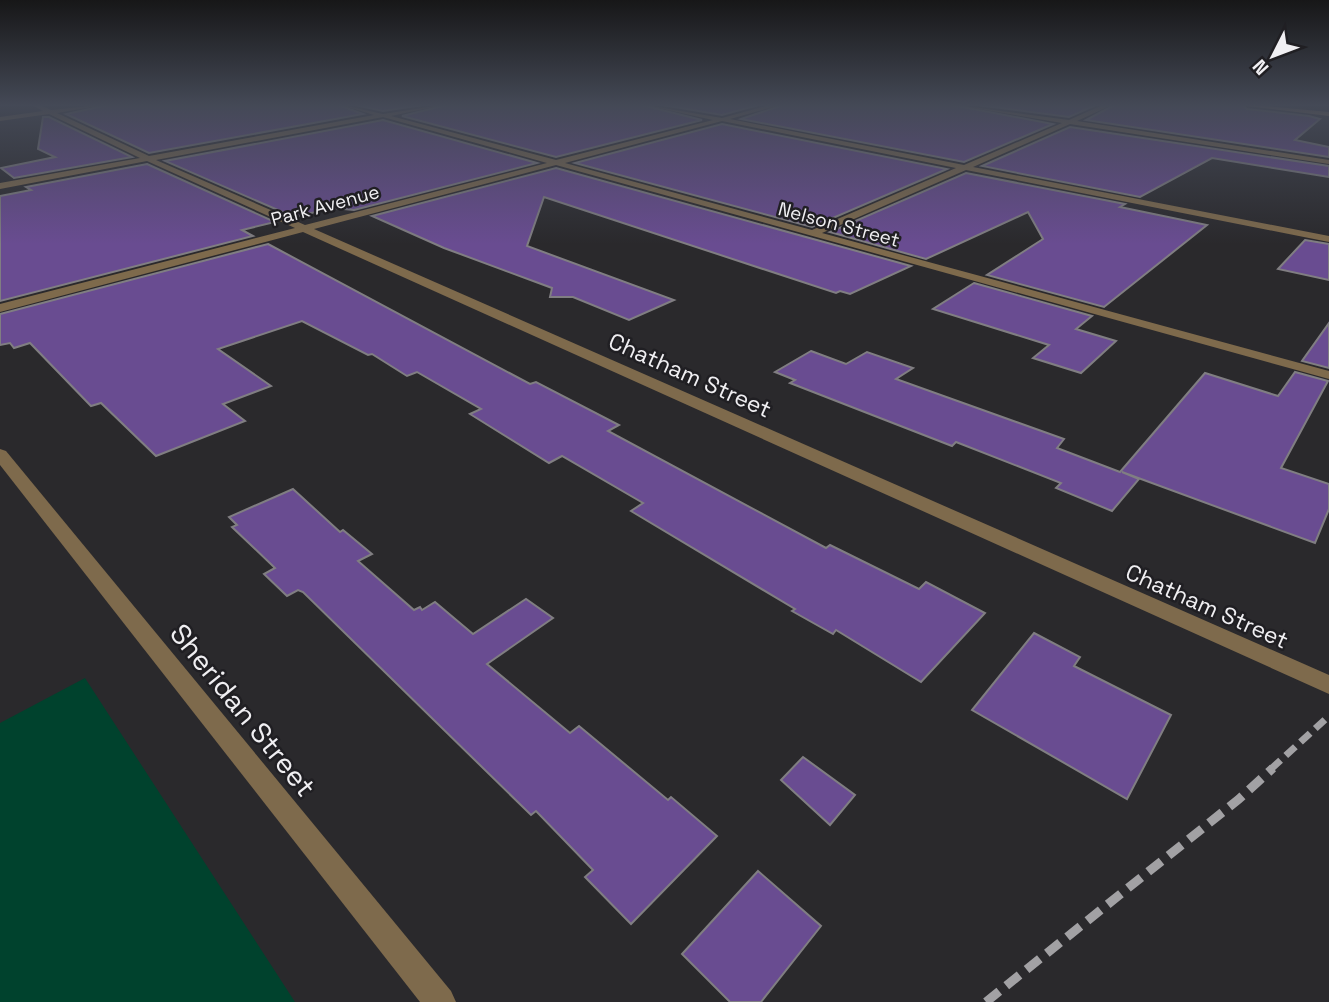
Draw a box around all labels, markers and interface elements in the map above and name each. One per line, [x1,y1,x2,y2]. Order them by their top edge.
north arrow [1238,21,1308,91]
text: N [1247,54,1274,80]
street label: Park Avenue [268,179,382,232]
street label: Nelson Street [775,196,902,253]
street label: Chatham Street [604,326,776,424]
street label: Chatham Street [1121,557,1293,655]
street label: Sheridan Street [162,616,324,804]

